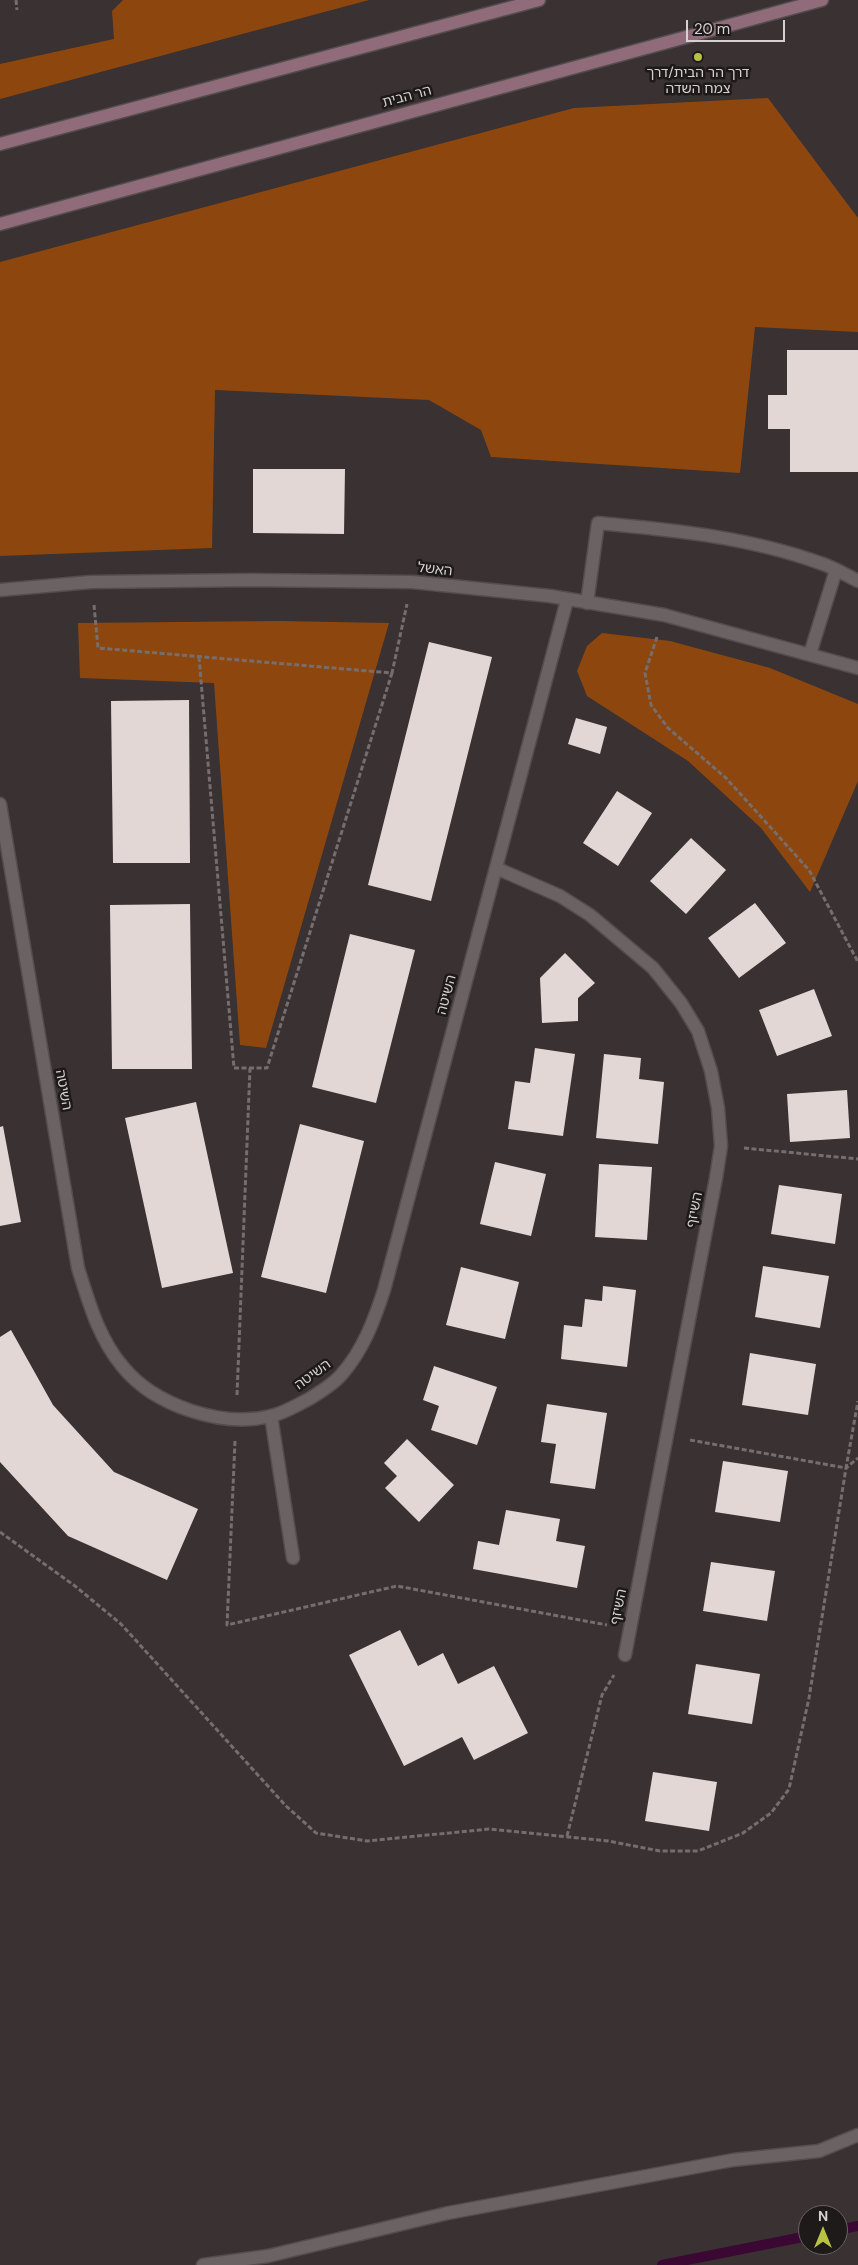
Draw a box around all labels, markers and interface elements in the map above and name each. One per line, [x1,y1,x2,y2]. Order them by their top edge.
scale bar [688,10,787,42]
text: 20 m [694,19,730,39]
marker: דרך הר הבית/דרך צמח השדה [692,51,704,63]
place label: דרך הר הבית/דרך צמח השדה [647,65,749,98]
street label: הר הבית [381,82,433,112]
street label: האשל [417,560,453,580]
street label: השיטה [434,973,460,1017]
street label: השיטה [51,1069,75,1111]
street label: השיזף [683,1191,707,1229]
street label: השיטה [292,1356,334,1394]
street label: השיזף [607,1588,631,1626]
north arrow [798,2205,848,2255]
text: N [818,2207,828,2225]

